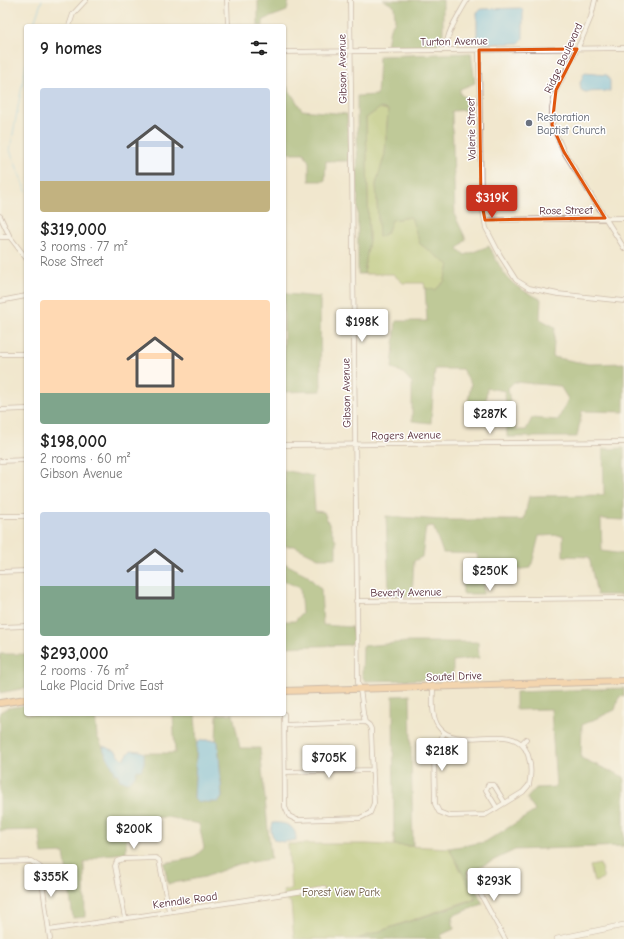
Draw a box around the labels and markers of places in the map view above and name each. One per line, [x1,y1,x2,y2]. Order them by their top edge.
place label: Restoration Baptist Church [537,111,606,137]
marker: Restoration Baptist Church [524,118,534,128]
pin: $319K [464,185,520,219]
pin: $198K [334,309,390,343]
pin: $287K [462,401,518,435]
pin: $250K [462,558,518,592]
pin: $218K [414,738,470,772]
pin: $705K [301,745,357,779]
pin: $200K [106,816,162,850]
pin: $355K [23,864,79,898]
pin: $293K [466,868,522,902]

